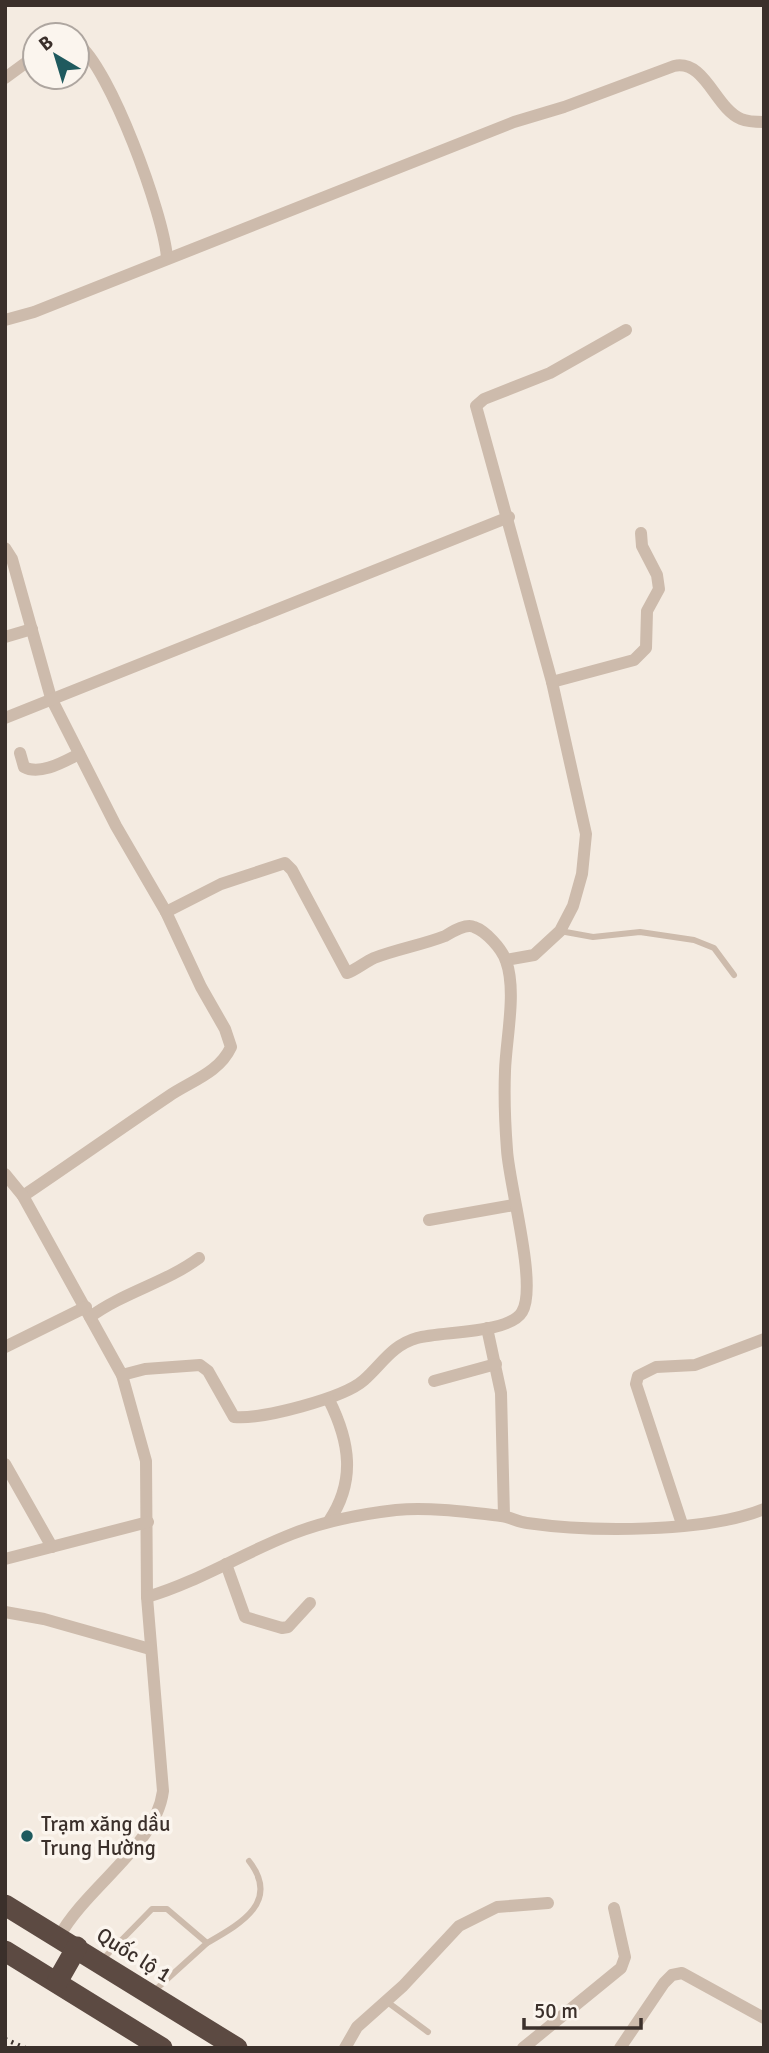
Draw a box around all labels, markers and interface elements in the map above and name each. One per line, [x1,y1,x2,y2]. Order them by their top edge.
north arrow [21,21,91,91]
text: B [34,30,58,56]
place label: Trạm xăng dầu Trung Hường [41,1811,171,1861]
marker: Trạm xăng dầu Trung Hường [19,1828,35,1844]
street label: Quốc lộ 1 [92,1922,176,1988]
scale bar [524,1986,641,2030]
text: 50 m [534,1998,578,2024]

